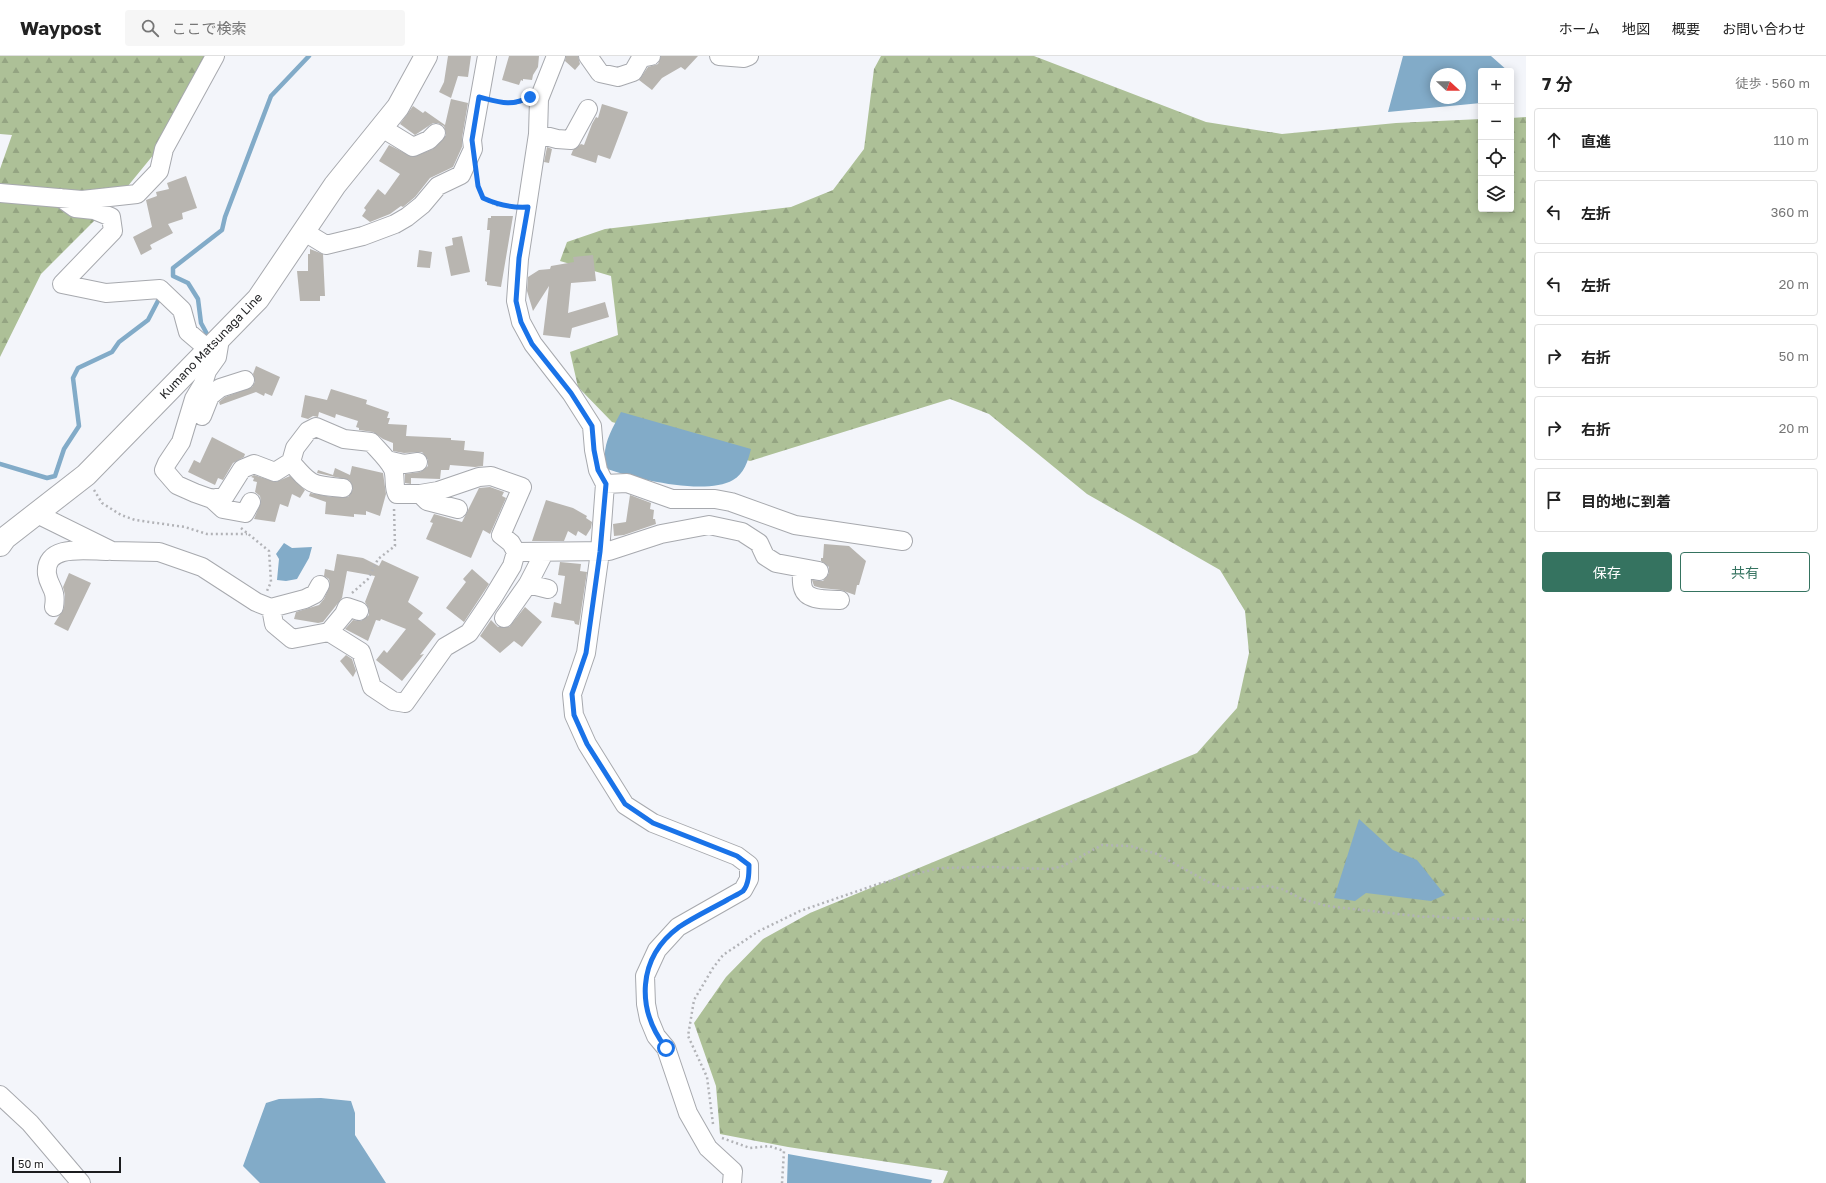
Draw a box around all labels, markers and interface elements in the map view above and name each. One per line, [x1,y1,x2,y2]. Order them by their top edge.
search box [125,10,405,46]
text: Waypost [20,16,101,39]
icon: search [139,17,161,39]
text: ここで検索 [171,19,246,37]
text: ホーム [1558,20,1600,37]
text: 地図 [1622,20,1650,37]
text: 概要 [1672,20,1700,37]
text: お問い合わせ [1722,20,1806,37]
north arrow [1430,68,1466,104]
map controls [1478,68,1514,212]
button: + [1478,68,1514,104]
text: 7 分 [1542,73,1573,94]
text: 徒歩 · 560 m [1735,75,1810,91]
route end [521,88,539,106]
button: − [1478,104,1514,140]
icon: ahead [1543,129,1565,151]
text: 直進 [1581,132,1611,150]
text: 110 m [1774,132,1809,148]
button: locate [1478,140,1514,176]
button: layers [1478,176,1514,212]
icon: left [1543,201,1565,223]
text: 左折 [1581,204,1611,222]
text: 360 m [1771,204,1809,220]
icon: left [1543,273,1565,295]
text: 左折 [1581,276,1611,294]
text: 20 m [1779,276,1809,292]
street label: Kumano Matsunaga Line [156,290,265,402]
icon: right [1543,345,1565,367]
text: 右折 [1581,348,1611,366]
text: 50 m [1779,348,1809,364]
icon: right [1543,417,1565,439]
text: 右折 [1581,420,1611,438]
text: 20 m [1779,420,1809,436]
icon: arrive [1543,489,1565,511]
text: 目的地に到着 [1581,492,1671,510]
button: 保存 [1542,552,1672,592]
button: 共有 [1680,552,1810,592]
route start [657,1039,675,1057]
scale bar [12,1155,121,1174]
text: 50 m [18,1157,44,1170]

